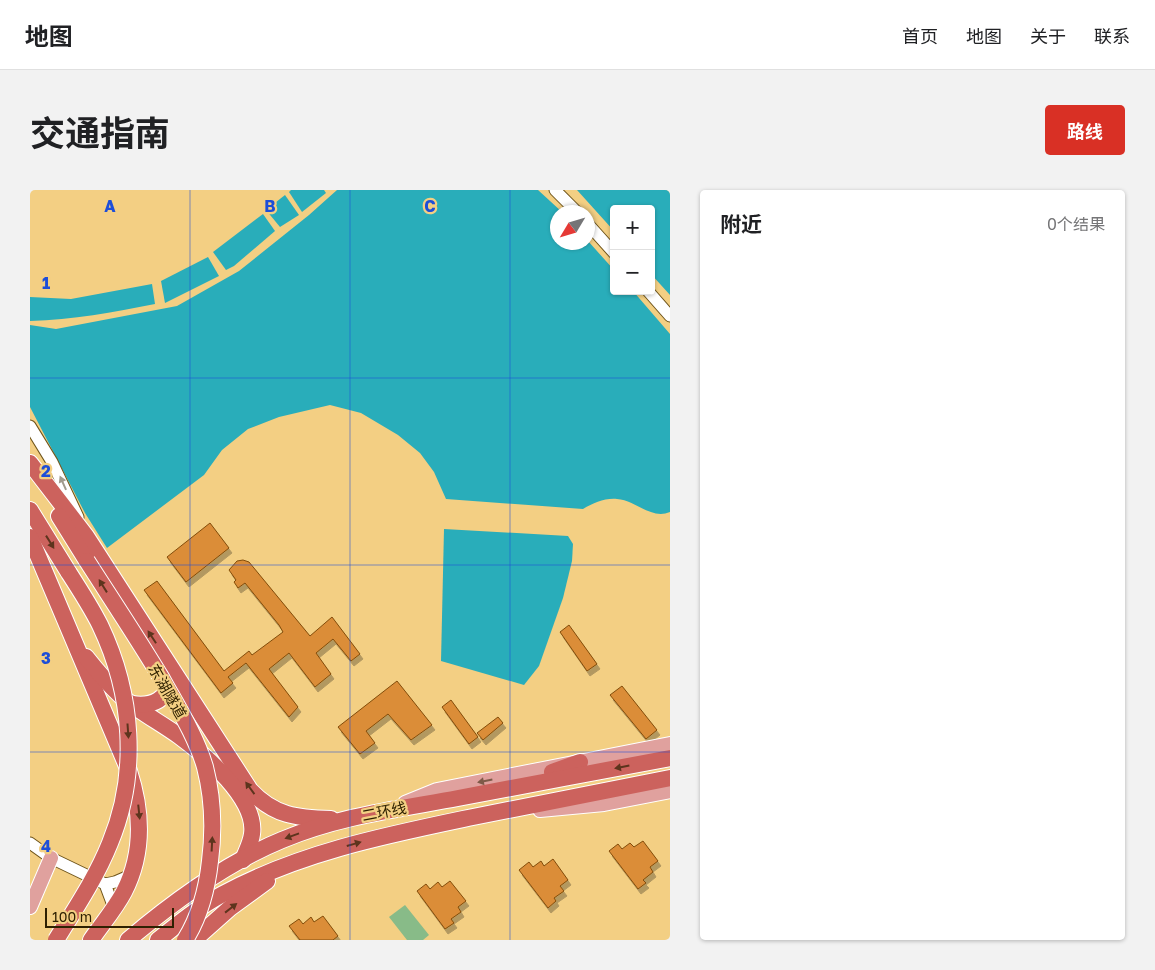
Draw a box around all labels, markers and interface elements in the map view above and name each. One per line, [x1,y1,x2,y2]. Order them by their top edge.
text: 地图 [25,21,73,50]
text: 首页 [902,25,938,47]
text: 地图 [966,25,1002,47]
text: 关于 [1030,25,1066,47]
text: 联系 [1094,25,1130,47]
button: 路线 [1045,105,1125,155]
text: 交通指南 [30,112,170,154]
text: A [104,196,116,216]
text: B [264,196,276,216]
text: C [424,196,436,216]
north arrow [550,205,595,250]
map controls [610,205,655,295]
button: + [610,205,655,250]
text: 附近 [720,211,762,237]
text: 0个结果 [1047,214,1105,234]
button: − [610,250,655,295]
text: 1 [42,273,50,293]
text: 2 [41,461,51,481]
one-way arrow [58,476,66,490]
one-way arrow [45,535,54,548]
one-way arrow [99,580,108,593]
one-way arrow [147,630,157,644]
text: 3 [41,648,51,668]
street label: 东湖隧道 [145,661,191,721]
one-way arrow [125,723,133,739]
one-way arrow [614,763,630,771]
one-way arrow [477,777,492,785]
one-way arrow [244,782,255,795]
street label: 二环线 [360,798,408,824]
one-way arrow [135,804,143,820]
one-way arrow [284,832,299,840]
one-way arrow [209,835,217,851]
text: 4 [41,836,51,856]
one-way arrow [347,839,362,847]
one-way arrow [224,902,237,913]
scale bar [45,905,174,928]
text: 100 m [52,908,92,925]

